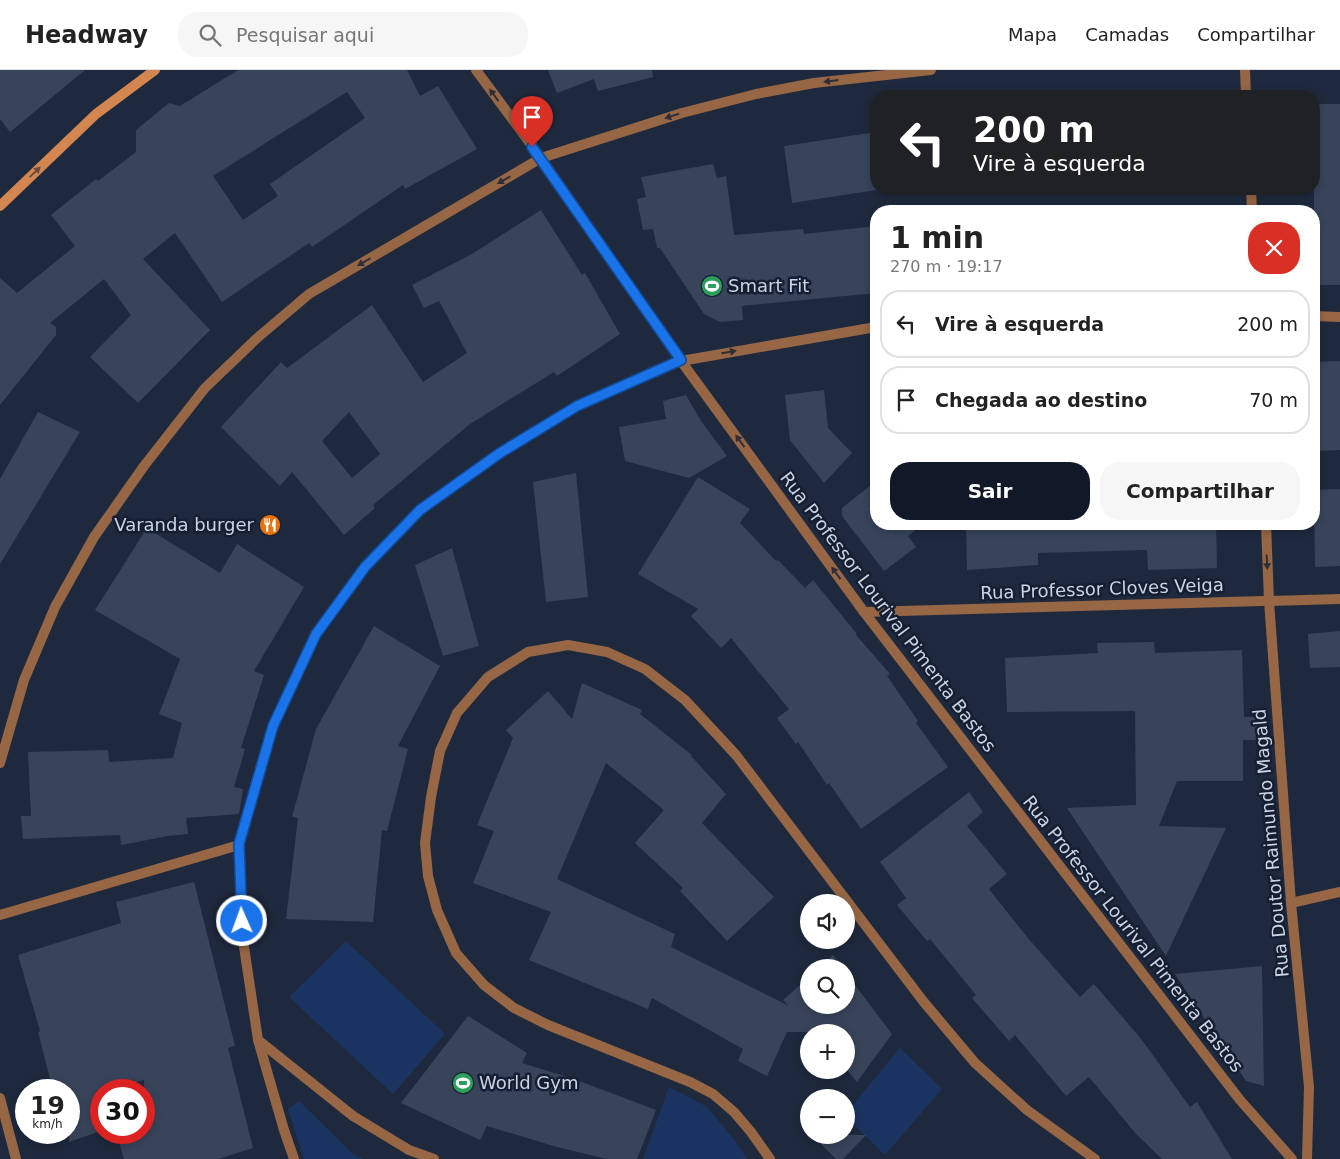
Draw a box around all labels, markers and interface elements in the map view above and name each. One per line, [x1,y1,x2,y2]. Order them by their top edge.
search box [178,12,528,57]
text: Headway [25,21,148,49]
icon: search [196,21,224,49]
text: Pesquisar aqui [236,24,374,46]
text: Mapa [1008,24,1057,45]
text: Camadas [1085,24,1169,45]
text: Compartilhar [1197,24,1315,45]
one-way arrow [822,78,838,86]
one-way arrow [489,88,499,102]
pin [511,96,553,147]
icon: arrive [518,103,546,131]
icon: left [890,110,955,175]
text: 200 m [973,110,1095,150]
one-way arrow [664,113,679,121]
text: Vire à esquerda [973,151,1146,176]
one-way arrow [28,166,40,178]
one-way arrow [498,175,511,184]
text: 1 min [890,220,984,255]
button: close [1248,222,1300,274]
one-way arrow [358,257,371,266]
text: 270 m · 19:17 [890,257,1003,276]
sports icon: Smart Fit [700,274,724,298]
place label: Smart Fit [728,275,809,296]
icon: left [892,310,920,338]
text: Vire à esquerda [935,313,1104,335]
text: 200 m [1237,313,1298,335]
one-way arrow [722,347,738,355]
icon: arrive [892,386,920,414]
text: Chegada ao destino [935,389,1147,411]
text: 70 m [1249,389,1298,411]
one-way arrow [735,434,745,448]
button: Sair [890,462,1090,520]
button: Compartilhar [1100,462,1300,520]
street label: Rua Professor Lourival Pimenta Bastos [776,468,1001,756]
restaurant icon: Varanda burger [258,513,282,537]
place label: Varanda burger [114,514,255,535]
one-way arrow [1264,555,1272,571]
one-way arrow [830,567,841,580]
street label: Rua Professor Cloves Veiga [980,574,1224,603]
street label: Rua Doutor Raimundo Magald [1248,708,1293,978]
street label: Rua Professor Lourival Pimenta Bastos [1019,791,1248,1076]
position arrow [215,894,267,946]
map controls [800,894,855,1144]
button: sound [800,894,855,949]
button: search [800,959,855,1014]
button: + [800,1024,855,1079]
sports icon: World Gym [451,1071,475,1095]
place label: World Gym [479,1072,578,1093]
speed limit sign: 30 [90,1079,155,1144]
button: − [800,1089,855,1144]
text: 19 [30,1091,65,1120]
text: km/h [32,1117,63,1131]

